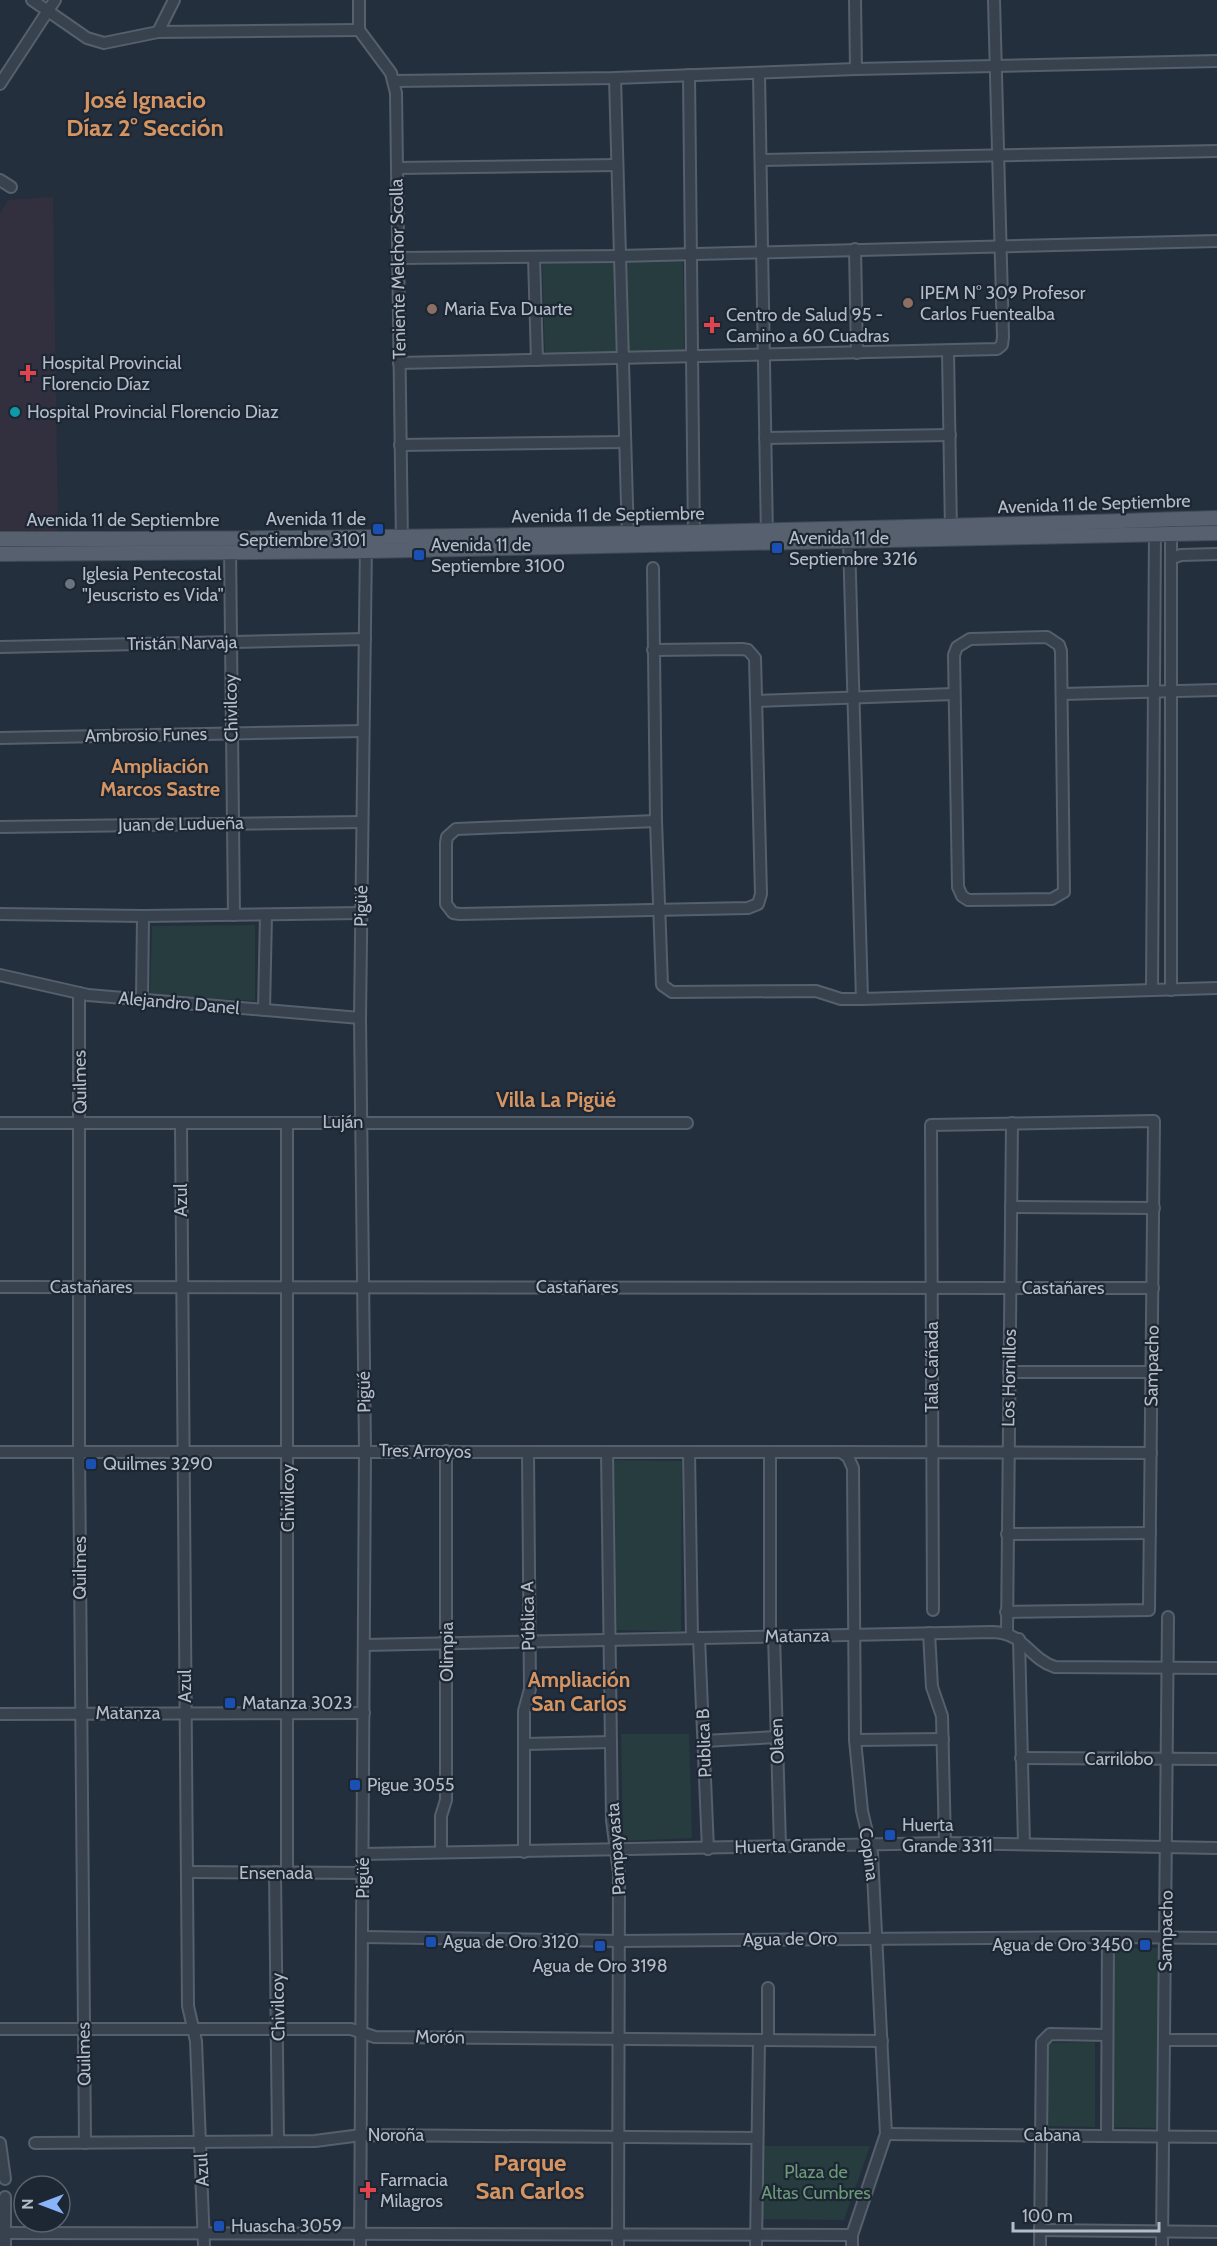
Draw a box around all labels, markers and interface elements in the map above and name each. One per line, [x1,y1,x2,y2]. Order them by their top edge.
district label: José Ignacio Díaz 2° Sección [66,85,224,142]
street label: Teniente Melchor Scolla [385,178,411,359]
place label: IPEM N° 309 Profesor Carlos Fuentealba [920,282,1086,325]
marker: IPEM N° 309 Profesor Carlos Fuentealba [901,296,915,310]
place label: Maria Eva Duarte [444,298,572,320]
marker: Maria Eva Duarte [425,302,439,316]
place label: Centro de Salud 95 - Camino a 60 Cuadras [726,304,889,347]
marker: Centro de Salud 95 - Camino a 60 Cuadras [703,316,721,334]
place label: Hospital Provincial Florencio Díaz [42,352,182,395]
marker: Hospital Provincial Florencio Díaz [19,364,37,382]
place label: Hospital Provincial Florencio Diaz [27,401,279,423]
marker: Hospital Provincial Florencio Diaz [8,405,22,419]
street label: Avenida 11 de Septiembre [997,490,1191,518]
street label: Avenida 11 de Septiembre [511,502,705,528]
place label: Avenida 11 de Septiembre 3101 [239,508,366,551]
street label: Avenida 11 de Septiembre [26,509,220,531]
marker: Avenida 11 de Septiembre 3101 [371,522,385,536]
place label: Avenida 11 de Septiembre 3216 [789,527,918,570]
place label: Avenida 11 de Septiembre 3100 [431,534,565,577]
marker: Avenida 11 de Septiembre 3216 [770,541,784,555]
marker: Avenida 11 de Septiembre 3100 [412,548,426,562]
place label: Iglesia Pentecostal "Jeuscristo es Vida" [82,563,224,606]
marker: Iglesia Pentecostal "Jeuscristo es Vida" [63,577,77,591]
street label: Tristán Narvaja [127,631,238,655]
street label: Chivilcoy [219,674,243,742]
street label: Ambrosio Funes [85,723,207,747]
district label: Ampliación Marcos Sastre [100,754,220,801]
street label: Juan de Ludueña [117,812,244,836]
street label: Pigüé [350,885,372,927]
street label: Alejandro Danel [118,987,241,1019]
street label: Quilmes [68,1050,92,1114]
district label: Villa La Pigüé [496,1087,616,1112]
street label: Luján [323,1111,363,1133]
street label: Azul [170,1183,192,1217]
street label: Castañares [50,1276,132,1298]
street label: Castañares [536,1276,618,1298]
street label: Castañares [1022,1277,1104,1299]
street label: Tala Cañada [921,1321,943,1413]
street label: Sampacho [1140,1325,1164,1407]
street label: Los Hornillos [997,1329,1021,1427]
street label: Pigüé [353,1371,375,1413]
street label: Tres Arroyos [379,1439,471,1463]
place label: Quilmes 3290 [103,1453,213,1475]
marker: Quilmes 3290 [84,1457,98,1471]
street label: Chivilcoy [277,1464,299,1532]
street label: Quilmes [69,1536,91,1600]
street label: Pública A [516,1581,540,1651]
street label: Olimpia [436,1622,458,1682]
street label: Matanza [764,1624,830,1648]
district label: Ampliación San Carlos [528,1667,630,1716]
street label: Azul [174,1669,196,1703]
place label: Matanza 3023 [242,1692,352,1714]
marker: Matanza 3023 [223,1696,237,1710]
street label: Matanza [96,1702,161,1724]
street label: Publica B [692,1708,716,1778]
street label: Olaen [765,1718,789,1764]
street label: Carrilobo [1085,1748,1154,1770]
place label: Pigue 3055 [367,1774,454,1796]
marker: Pigue 3055 [348,1778,362,1792]
street label: Pampayasta [602,1802,630,1896]
place label: Huerta Grande 3311 [902,1814,993,1857]
street label: Copina [854,1826,884,1882]
marker: Huerta Grande 3311 [883,1828,897,1842]
street label: Huerta Grande [734,1834,846,1858]
street label: Pigüé [352,1857,374,1899]
street label: Ensenada [239,1862,313,1884]
street label: Sampacho [1154,1890,1178,1972]
street label: Agua de Oro [743,1927,837,1951]
place label: Agua de Oro 3120 [443,1931,579,1953]
place label: Agua de Oro 3450 [992,1934,1133,1956]
marker: Agua de Oro 3120 [424,1935,438,1949]
marker: Agua de Oro 3450 [1138,1938,1152,1952]
marker: Agua de Oro 3198 [593,1939,607,1953]
place label: Agua de Oro 3198 [532,1955,668,1977]
street label: Chivilcoy [266,1973,290,2041]
street label: Quilmes [72,2022,96,2086]
street label: Morón [415,2026,465,2048]
street label: Noroña [368,2124,425,2146]
street label: Cabana [1023,2124,1081,2146]
district label: Parque San Carlos [475,2148,585,2205]
street label: Azul [190,2152,214,2187]
park label: Plaza de Altas Cumbres [761,2161,871,2204]
place label: Farmacia Milagros [380,2169,448,2212]
north arrow [12,2174,72,2234]
marker: Farmacia Milagros [361,2183,375,2197]
scale bar [1013,2195,1158,2233]
text: N [18,2198,37,2210]
text: 100 m [1022,2205,1073,2227]
place label: Huascha 3059 [231,2215,342,2237]
marker: Huascha 3059 [212,2219,226,2233]

